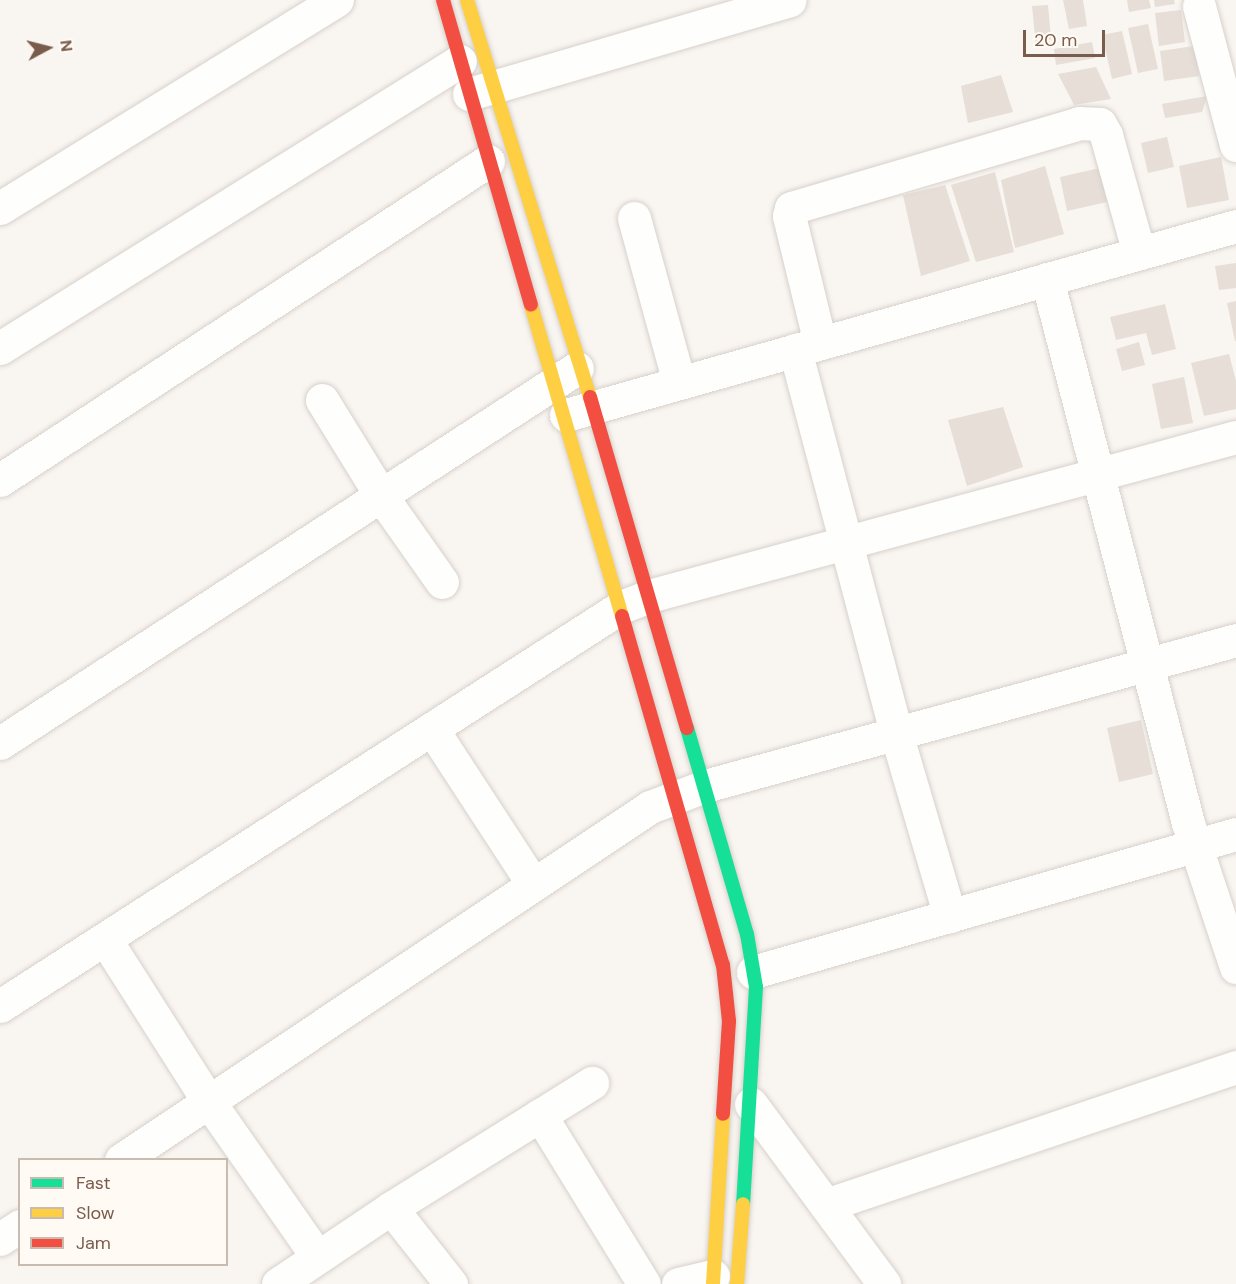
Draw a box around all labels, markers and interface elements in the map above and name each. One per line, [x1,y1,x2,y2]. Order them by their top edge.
north arrow [18,18,78,78]
scale bar [1026,18,1108,56]
text: 20 m [1034,28,1077,52]
text: N [55,39,77,53]
legend [18,1158,228,1266]
text: Fast [76,1171,111,1195]
text: Slow [76,1201,115,1225]
text: Jam [76,1231,111,1255]

